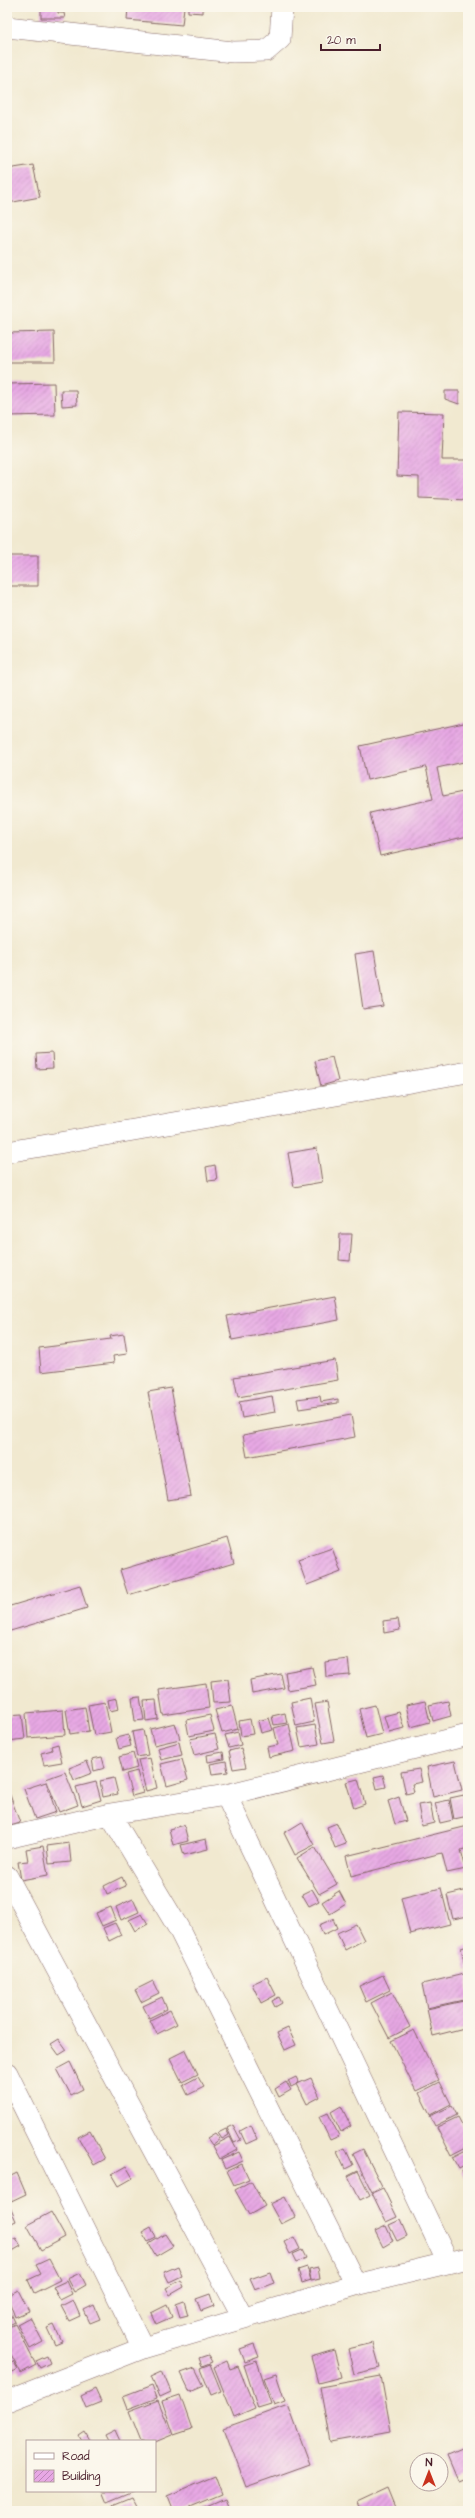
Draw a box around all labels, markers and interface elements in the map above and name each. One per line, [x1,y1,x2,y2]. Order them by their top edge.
scale bar [321,26,380,52]
text: 20 m [327,32,356,49]
legend [26,2440,156,2492]
text: Road [62,2448,90,2465]
north arrow [409,2452,449,2492]
text: N [426,2455,433,2470]
text: Building [62,2468,100,2486]

